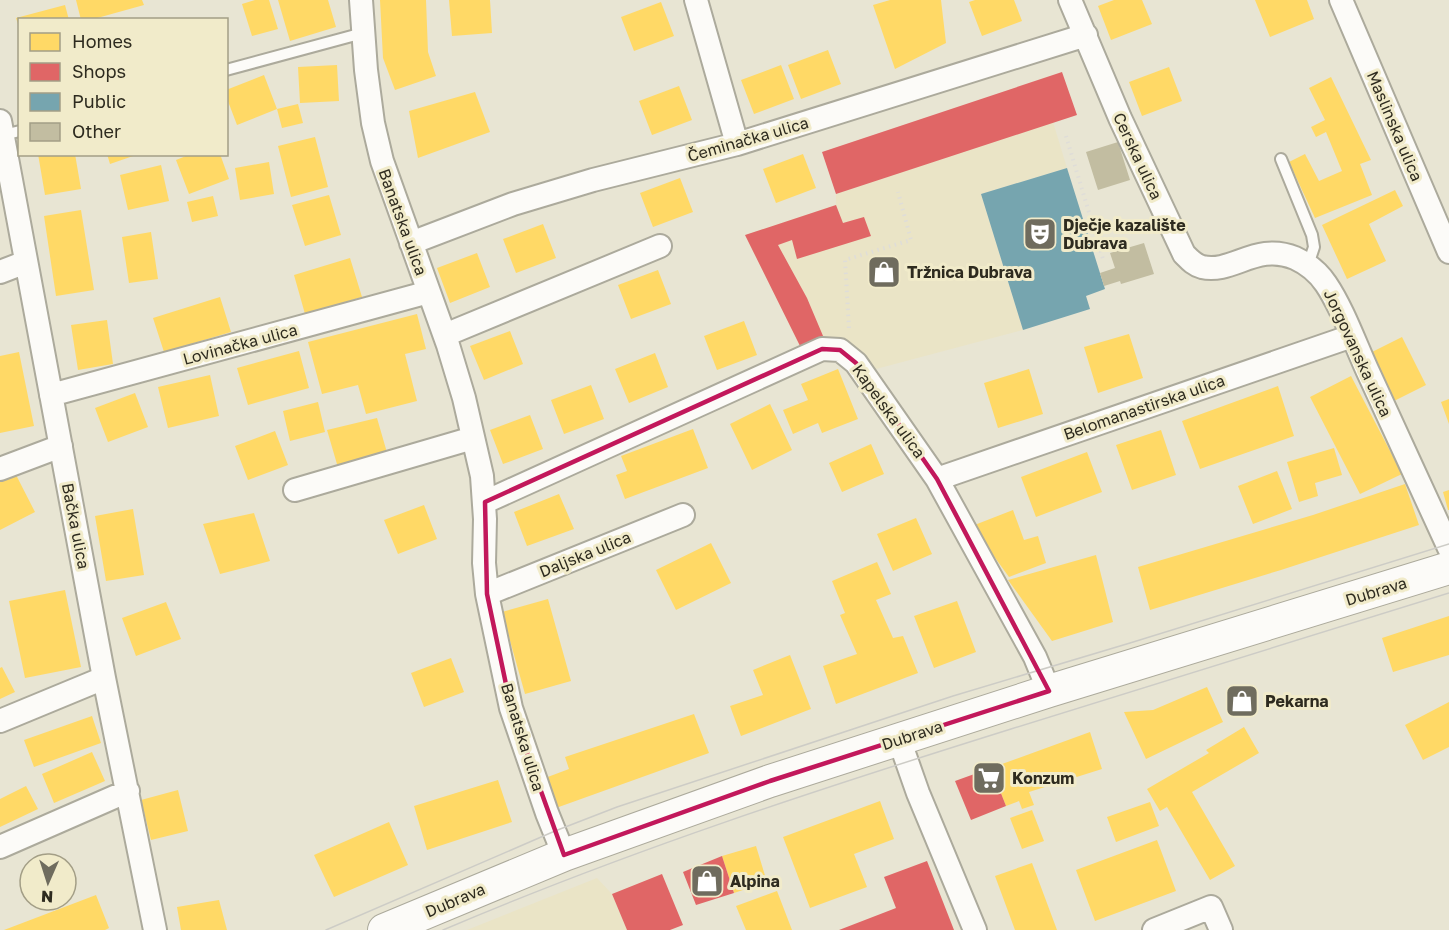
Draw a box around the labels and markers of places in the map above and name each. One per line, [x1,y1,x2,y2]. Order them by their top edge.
place label: Dječje kazalište Dubrava [1063,215,1186,253]
theatre icon: Dječje kazalište Dubrava [1022,216,1058,252]
shop icon: Tržnica Dubrava [866,254,902,290]
place label: Tržnica Dubrava [907,262,1032,282]
shop icon: Pekarna [1224,683,1260,719]
place label: Pekarna [1265,691,1329,711]
supermarket icon: Konzum [971,760,1007,796]
place label: Konzum [1012,768,1074,788]
shop icon: Alpina [689,863,725,899]
place label: Alpina [730,871,780,891]

